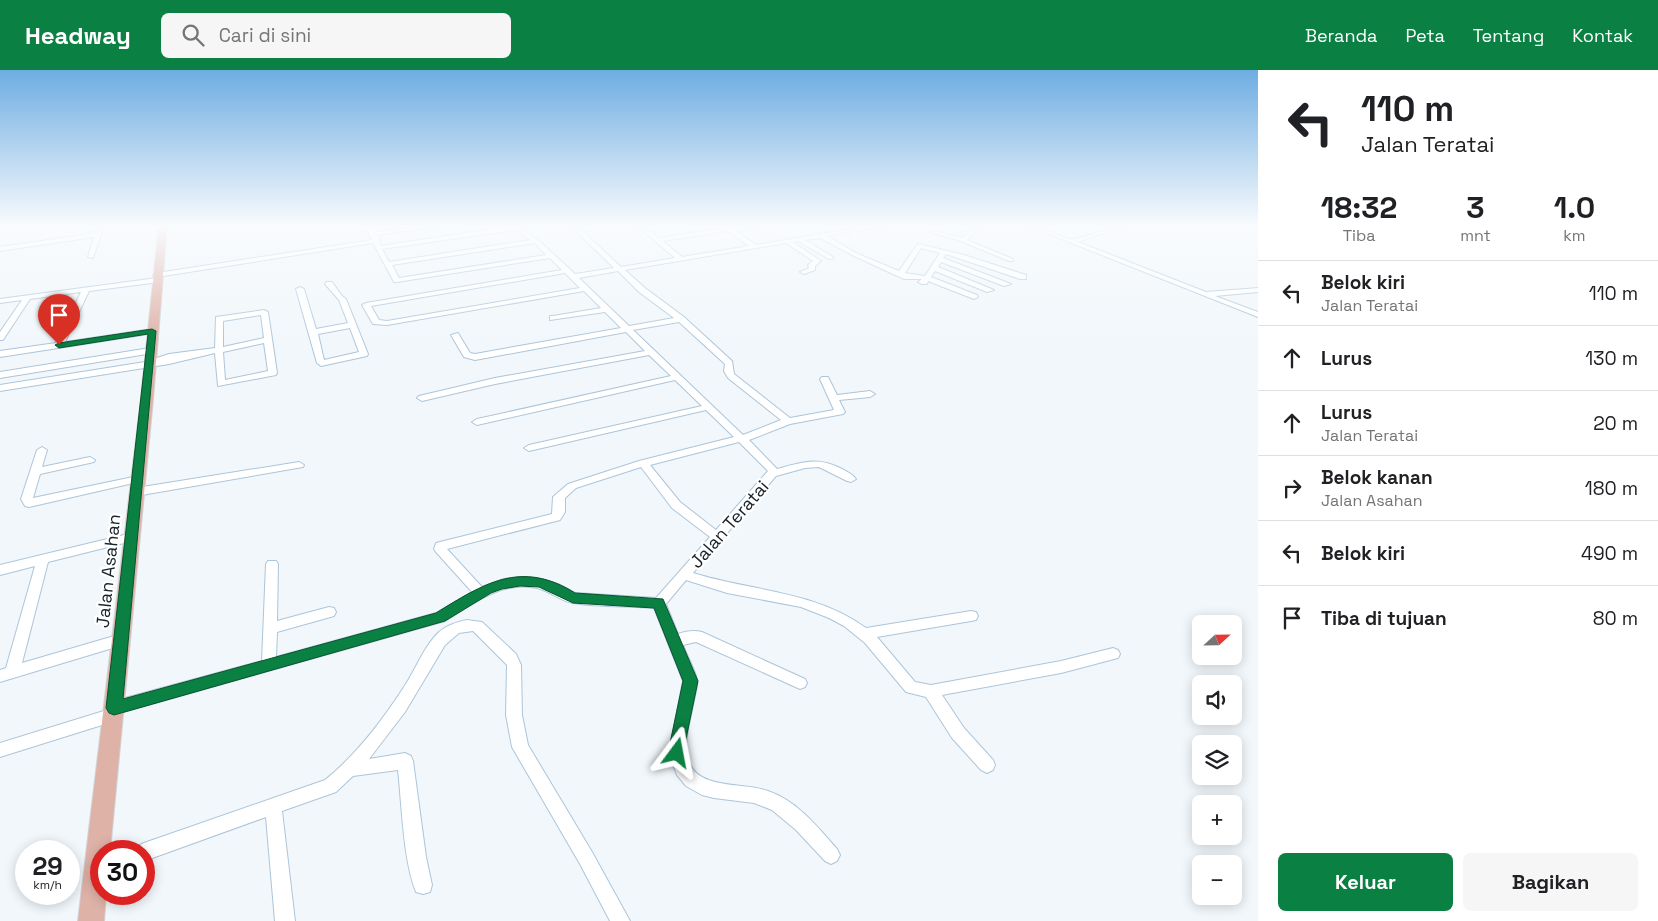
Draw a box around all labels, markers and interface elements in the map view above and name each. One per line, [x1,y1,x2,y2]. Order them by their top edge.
search box [161,13,511,58]
text: Headway [25,20,131,51]
icon: search [179,21,207,49]
text: Cari di sini [219,23,311,48]
text: Beranda [1305,24,1377,47]
text: Peta [1405,24,1445,47]
text: Tentang [1473,24,1544,47]
text: Kontak [1572,24,1633,47]
text: 110 m [1361,87,1454,131]
icon: left [1278,90,1343,155]
text: Jalan Teratai [1361,130,1495,158]
text: 18:32 [1321,188,1397,227]
text: 3 [1466,188,1485,227]
text: 1.0 [1554,188,1595,227]
text: Tiba [1343,225,1375,246]
text: mnt [1460,225,1491,246]
text: km [1563,225,1586,246]
text: Belok kiri [1321,270,1405,295]
icon: left [1278,279,1306,307]
text: 110 m [1589,281,1638,306]
pin [38,294,80,345]
text: Jalan Teratai [1321,295,1418,316]
icon: arrive [45,301,73,329]
icon: ahead [1278,344,1306,372]
text: Lurus [1321,346,1372,371]
text: 130 m [1585,346,1638,371]
text: Lurus [1321,400,1372,425]
icon: ahead [1278,409,1306,437]
text: 20 m [1593,411,1638,436]
text: Jalan Teratai [1321,425,1418,446]
text: Belok kanan [1321,465,1433,490]
icon: right [1278,474,1306,502]
street label: Jalan Teratai [684,475,774,573]
text: 180 m [1585,476,1638,501]
text: Jalan Asahan [1321,490,1423,511]
street label: Jalan Asahan [91,513,125,629]
icon: left [1278,539,1306,567]
text: Belok kiri [1321,541,1405,566]
text: 490 m [1581,541,1638,566]
icon: arrive [1278,604,1306,632]
text: Tiba di tujuan [1321,606,1447,631]
text: 80 m [1593,606,1638,631]
north arrow [1192,615,1242,665]
map controls [1192,615,1242,905]
button: sound [1192,675,1242,725]
position arrow [650,726,702,778]
button: layers [1192,735,1242,785]
button: + [1192,795,1242,845]
speed limit sign: 30 [90,840,155,905]
text: 29 [32,850,63,882]
button: Keluar [1278,853,1453,911]
button: Bagikan [1463,853,1638,911]
button: − [1192,855,1242,905]
text: km/h [33,877,62,893]

